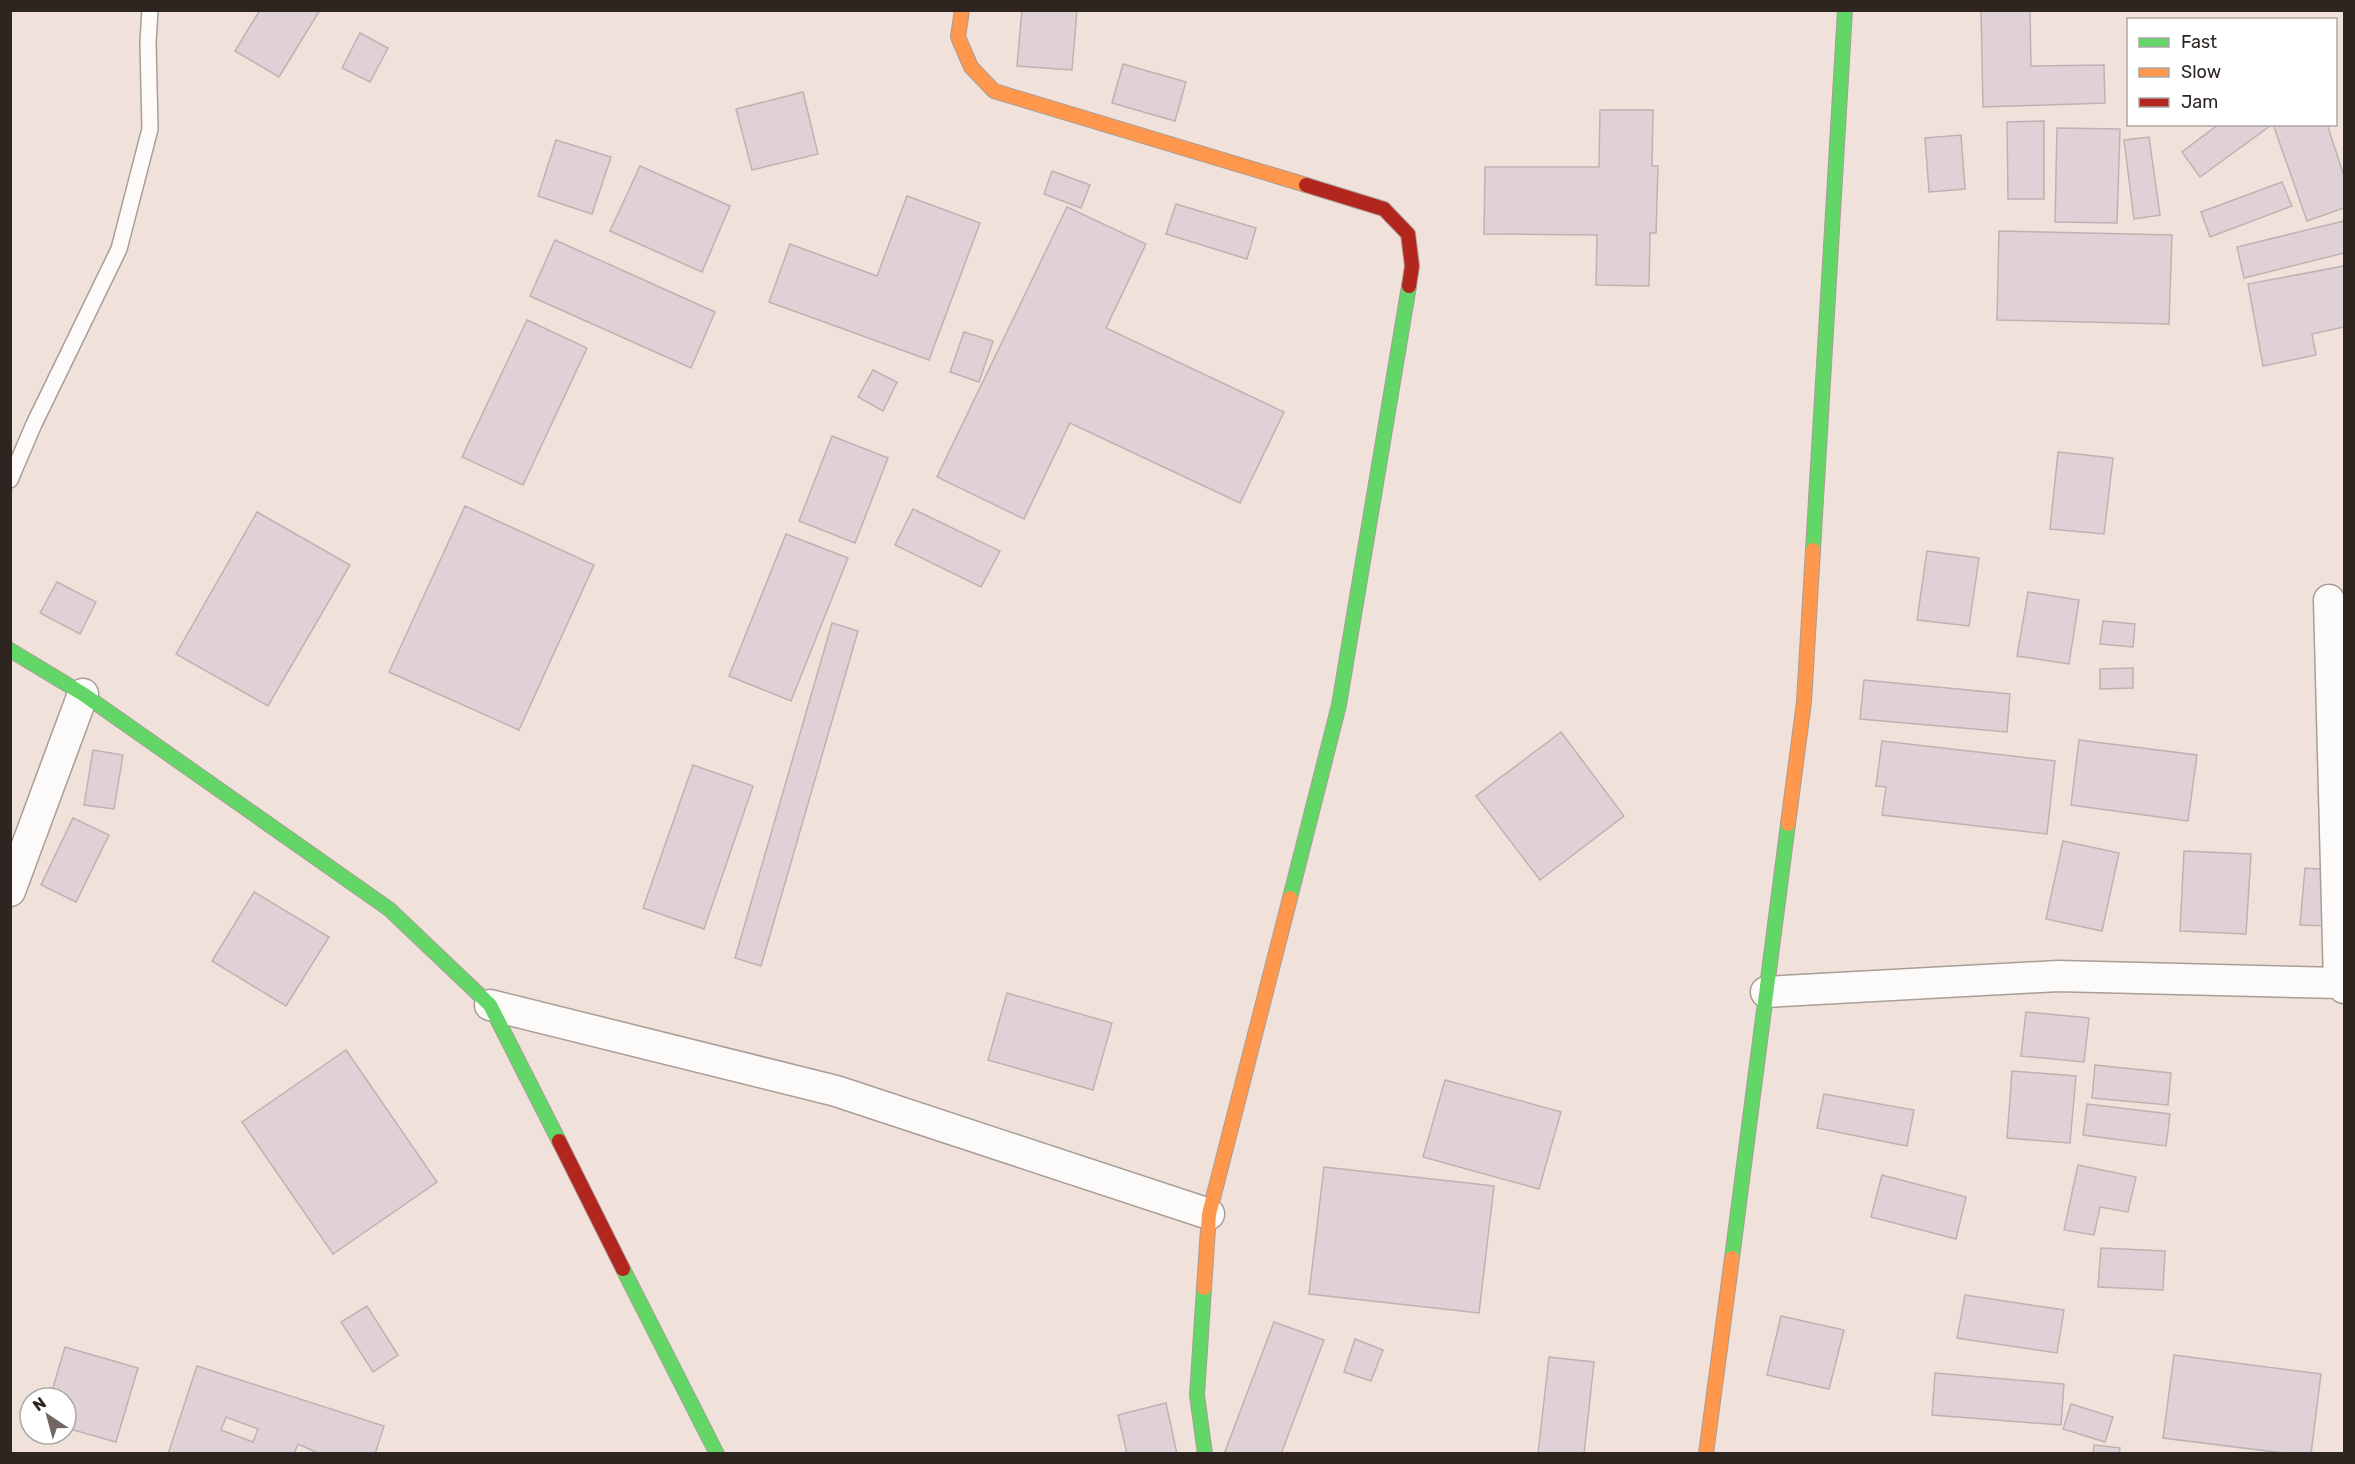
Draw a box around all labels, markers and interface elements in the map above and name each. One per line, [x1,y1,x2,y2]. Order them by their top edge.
legend [2127,18,2337,126]
text: Fast [2181,31,2217,53]
text: Slow [2181,61,2221,83]
text: Jam [2181,91,2218,113]
north arrow [18,1386,78,1446]
text: N [29,1393,50,1415]

